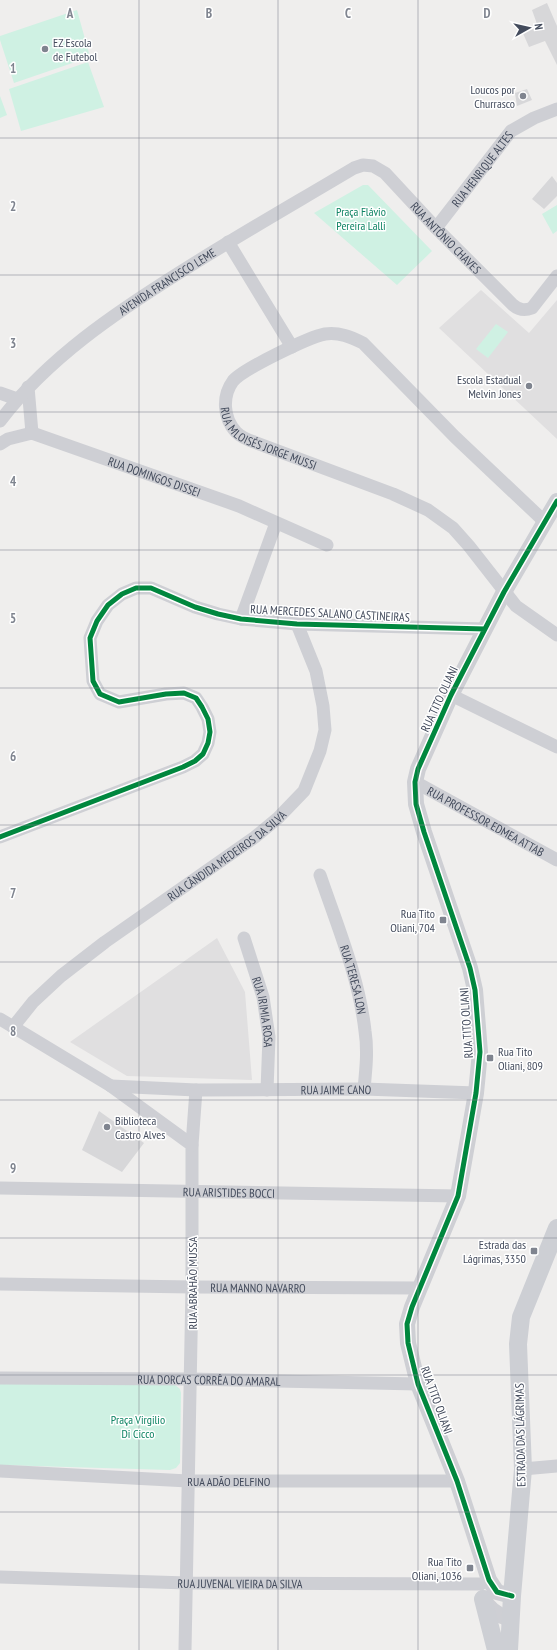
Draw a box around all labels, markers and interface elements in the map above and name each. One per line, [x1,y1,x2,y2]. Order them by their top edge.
text: A [66,5,74,22]
text: B [206,5,212,22]
text: C [345,5,351,22]
text: D [484,5,491,22]
north arrow [509,8,549,48]
text: N [532,23,546,31]
place label: EZ Escola de Futebol [53,35,97,64]
marker: EZ Escola de Futebol [40,44,50,54]
text: 1 [10,60,16,77]
place label: Loucos por Churrasco [471,82,516,111]
marker: Loucos por Churrasco [518,91,528,101]
street label: RUA HENRIQUE ALTES [448,128,516,210]
text: 2 [10,198,16,215]
street label: RUA ANTÔNIO CHAVES [408,198,485,277]
park label: Praça Flávio Pereira Lalli [336,204,386,233]
street label: AVENIDA FRANCISCO LEME [115,245,218,318]
text: 3 [10,335,16,352]
place label: Escola Estadual Melvin Jones [457,372,521,401]
marker: Escola Estadual Melvin Jones [524,381,534,391]
street label: RUA MLOISÉS JORGE MUSSI [218,406,319,472]
street label: RUA DOMINGOS DISSEI [106,453,203,499]
text: 4 [10,473,17,490]
street label: RUA MERCEDES SALANO CASTINEIRAS [250,601,410,625]
text: 5 [10,610,16,627]
street label: RUA TITO OLIANI [417,664,461,734]
text: 6 [10,748,16,765]
street label: RUA PROFESSOR EDMEA ATTAB [425,783,547,859]
street label: RUA CÂNDIDA MEDEIROS DA SILVA [164,807,289,904]
text: 7 [10,885,16,902]
place label: Rua Tito Oliani, 704 [390,906,436,935]
marker: Rua Tito Oliani, 704 [438,915,448,925]
street label: RUA TERESA LON [337,943,370,1015]
street label: RUA IRIMIA ROSA [249,975,276,1048]
street label: RUA TITO OLIANI [456,987,476,1059]
text: 8 [10,1023,16,1040]
place label: Rua Tito Oliani, 809 [498,1044,543,1073]
marker: Rua Tito Oliani, 809 [485,1053,495,1063]
street label: RUA JAIME CANO [301,1081,372,1097]
place label: Biblioteca Castro Alves [115,1113,165,1142]
marker: Biblioteca Castro Alves [102,1122,112,1132]
text: 9 [10,1160,16,1177]
street label: RUA ARISTIDES BOCCI [183,1184,275,1200]
street label: RUA ABRAHÃO MUSSA [185,1236,200,1329]
place label: Estrada das Lágrimas, 3350 [463,1237,526,1266]
marker: Estrada das Lágrimas, 3350 [529,1246,539,1256]
street label: RUA MANNO NAVARRO [210,1280,306,1295]
street label: RUA TITO OLIANI [418,1364,456,1436]
street label: RUA DORCAS CORRÊA DO AMARAL [137,1371,281,1388]
street label: ESTRADA DAS LÁGRIMAS [512,1383,528,1487]
park label: Praça Virgilio Di Cicco [111,1412,165,1441]
street label: RUA ADÃO DELFINO [187,1474,271,1489]
place label: Rua Tito Oliani, 1036 [412,1554,462,1583]
marker: Rua Tito Oliani, 1036 [465,1563,475,1573]
street label: RUA JUVENAL VIEIRA DA SILVA [177,1575,303,1591]

